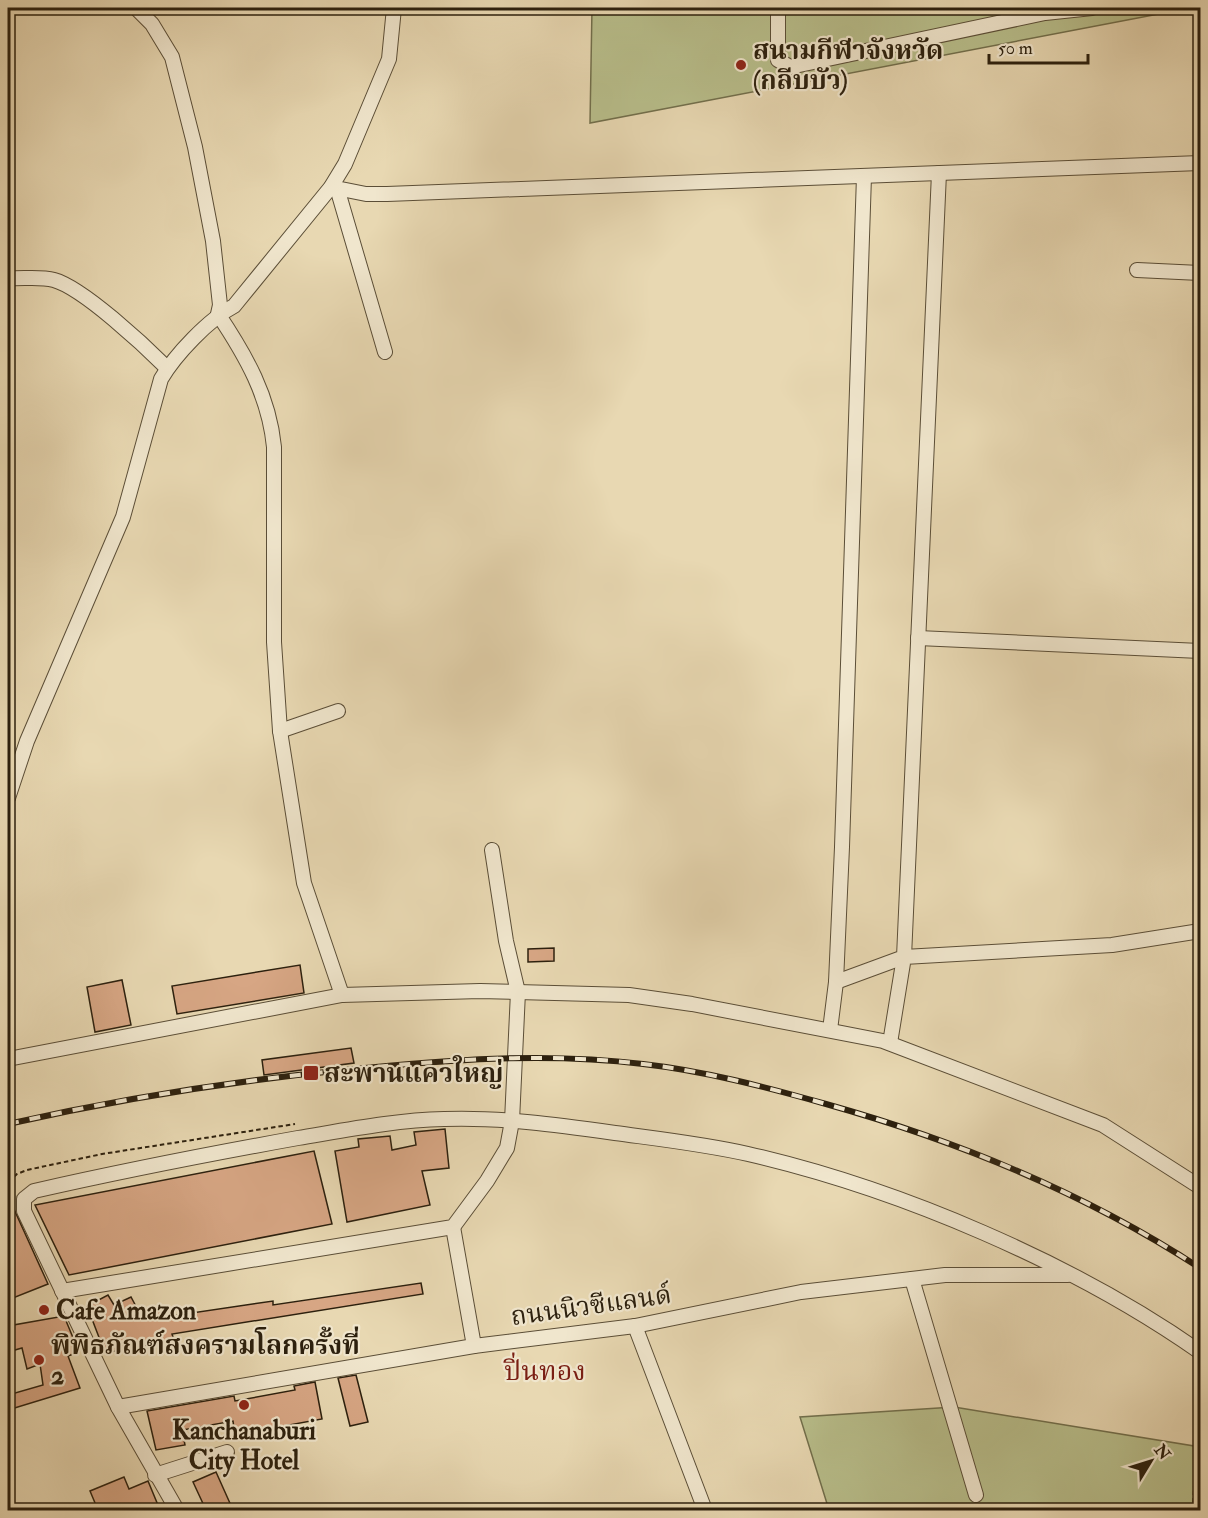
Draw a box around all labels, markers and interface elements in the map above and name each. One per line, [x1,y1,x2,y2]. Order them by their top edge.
scale bar [989,27,1088,65]
place label: สนามกีฬาจังหวัด (กลีบบัว) [753,35,943,97]
text: 50 m [998,37,1033,60]
marker: สนามกีฬาจังหวัด (กลีบบัว) [734,58,748,72]
place label: สะพานแควใหญ่ [324,1055,503,1090]
marker: สะพานแควใหญ่ [302,1064,320,1082]
street label: ถนนนิวซีแลนด์ [509,1278,674,1333]
place label: Cafe Amazon [56,1295,197,1327]
marker: Cafe Amazon [37,1303,51,1317]
place label: พิพิธภัณฑ์สงครามโลกครั้งที่ 2 [51,1326,360,1392]
district label: ปิ่นทอง [503,1352,586,1388]
marker: พิพิธภัณฑ์สงครามโลกครั้งที่ 2 [32,1353,46,1367]
marker: Kanchanaburi City Hotel [237,1398,251,1412]
place label: Kanchanaburi City Hotel [172,1415,316,1478]
north arrow [1121,1431,1181,1491]
text: N [1149,1440,1175,1465]

